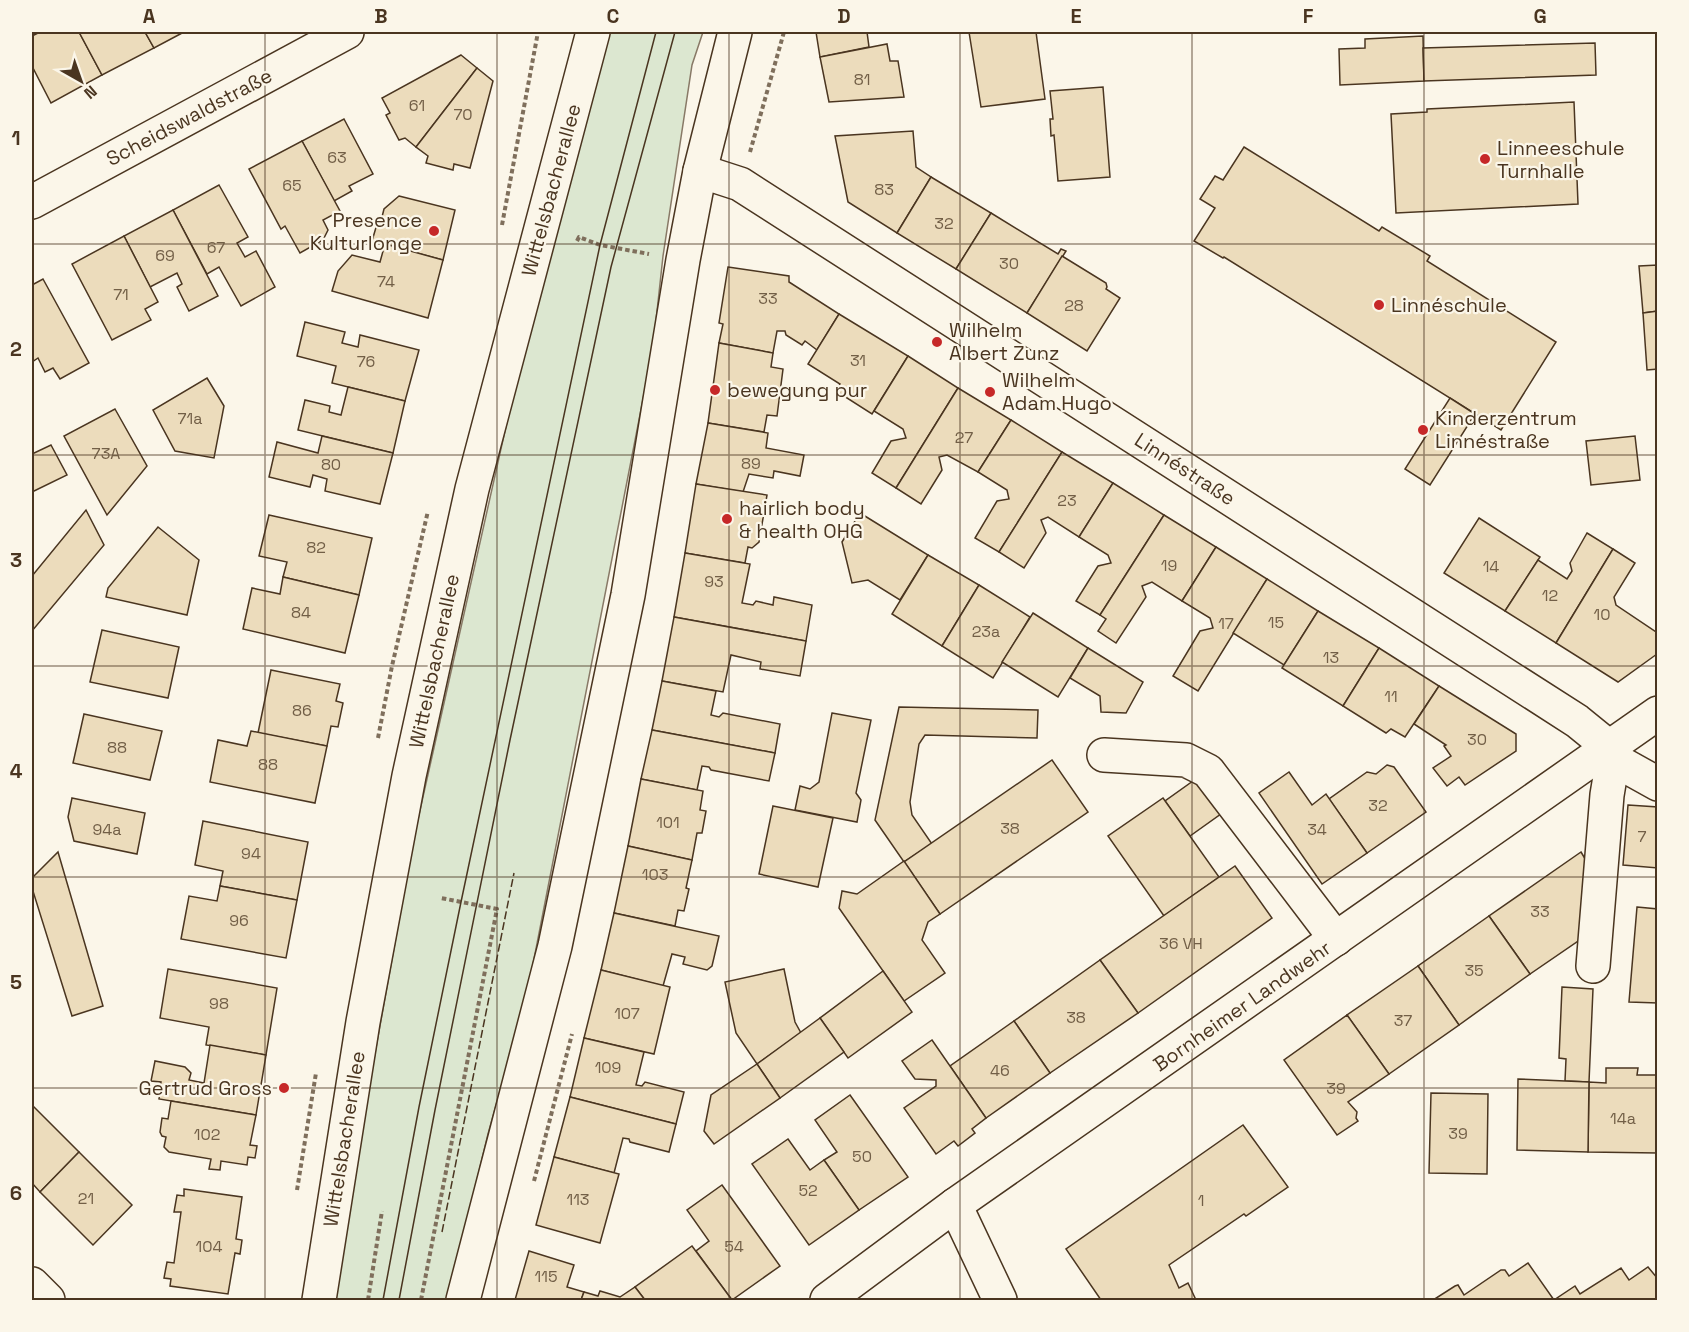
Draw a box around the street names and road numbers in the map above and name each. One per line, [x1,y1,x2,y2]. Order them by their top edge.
street label: Scheidswaldstraße [102,62,276,172]
street label: Wittelsbacherallee [515,101,587,279]
street label: Linnéstraße [1130,427,1240,511]
street label: Wittelsbacherallee [403,571,465,751]
street label: Bornheimer Landwehr [1148,935,1336,1077]
street label: Wittelsbacherallee [317,1049,371,1229]

